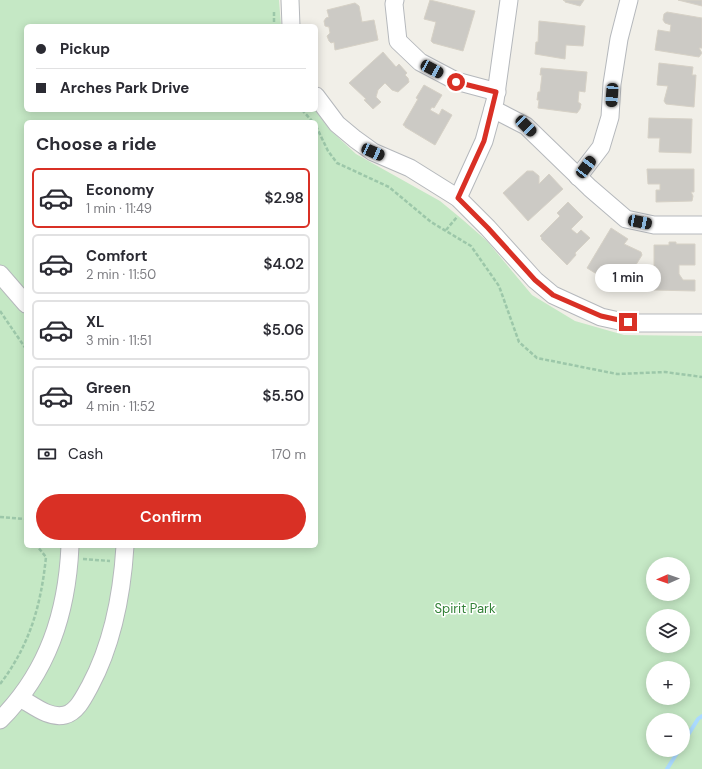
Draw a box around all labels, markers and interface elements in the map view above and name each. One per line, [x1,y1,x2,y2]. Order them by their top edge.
text: Pickup [60,39,110,59]
car [419,58,445,80]
route start [447,73,465,91]
text: Arches Park Drive [60,78,189,98]
car [605,83,619,107]
car [513,113,539,139]
text: Choose a ride [36,132,157,156]
car [360,142,386,162]
car [574,154,598,180]
icon: car [38,180,74,216]
text: Economy [86,180,154,200]
text: $2.98 [265,188,304,208]
text: 1 min · 11:49 [86,200,152,217]
car [627,214,653,230]
icon: car [38,246,74,282]
text: Comfort [86,246,147,266]
text: $4.02 [263,254,304,274]
callout: 1 min [595,264,661,292]
text: 2 min · 11:50 [86,266,156,283]
text: 1 min [612,269,644,286]
icon: car [38,312,74,348]
text: XL [86,312,104,332]
route end [619,313,637,331]
text: $5.06 [263,320,304,340]
text: 3 min · 11:51 [86,332,152,349]
icon: car [38,378,74,414]
text: Green [86,378,131,398]
text: $5.50 [262,386,304,406]
text: 4 min · 11:52 [86,398,155,415]
icon: cash [36,443,58,465]
text: Cash [68,444,103,464]
text: 170 m [271,446,306,463]
button: Confirm [36,494,306,540]
north arrow [646,557,690,601]
map controls [646,557,690,757]
park label: Spirit Park [435,600,496,617]
button: layers [646,609,690,653]
button: + [646,661,690,705]
button: − [646,713,690,757]

